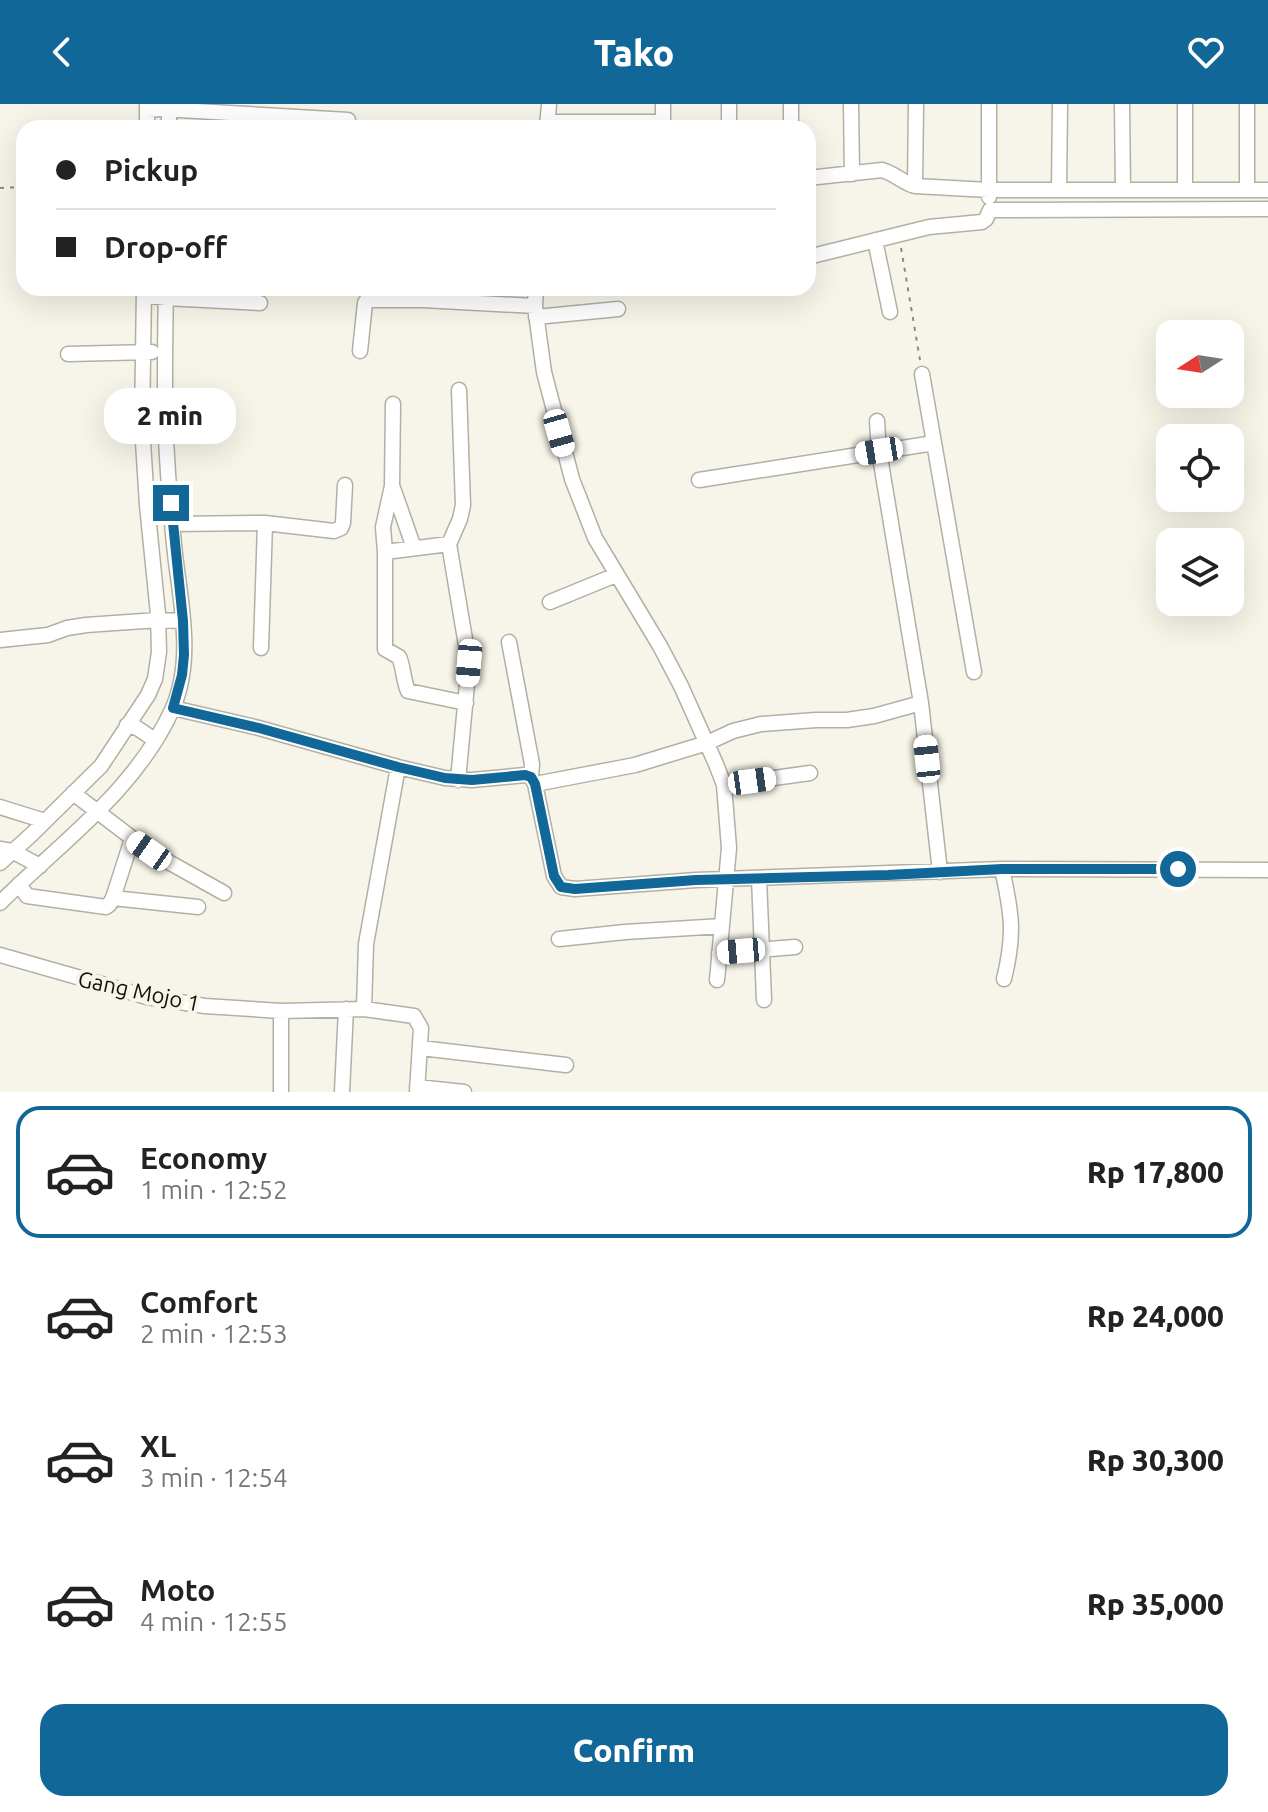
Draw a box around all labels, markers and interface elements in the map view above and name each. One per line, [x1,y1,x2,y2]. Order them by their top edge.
icon: back [40,30,84,74]
icon: heart [1184,30,1228,74]
text: Tako [594,32,674,73]
text: Pickup [104,153,198,187]
text: Drop-off [104,230,227,264]
north arrow [1156,320,1244,408]
map controls [1156,320,1244,616]
callout: 2 min [105,387,237,443]
text: 2 min [137,401,203,430]
car [541,407,577,459]
button: locate [1156,424,1244,512]
car [853,435,905,467]
route end [153,485,189,521]
button: layers [1156,528,1244,616]
car [455,638,483,688]
car [913,734,941,784]
car [727,766,777,796]
car [122,827,176,875]
route start [1160,851,1196,887]
car [716,937,766,965]
street label: Gang Mojo 1 [76,965,202,1016]
icon: car [44,1136,116,1208]
text: Economy [140,1141,267,1175]
text: Rp 17,800 [1087,1155,1224,1189]
text: 1 min · 12:52 [140,1175,288,1204]
icon: car [44,1280,116,1352]
text: Comfort [140,1285,258,1319]
text: Rp 24,000 [1087,1299,1224,1333]
text: 2 min · 12:53 [140,1319,288,1348]
icon: car [44,1424,116,1496]
text: XL [140,1429,176,1463]
text: Rp 30,300 [1087,1443,1224,1477]
text: 3 min · 12:54 [140,1463,288,1492]
icon: car [44,1568,116,1640]
text: Moto [140,1573,215,1607]
text: Rp 35,000 [1087,1587,1224,1621]
text: 4 min · 12:55 [140,1607,288,1636]
button: Confirm [40,1704,1228,1796]

